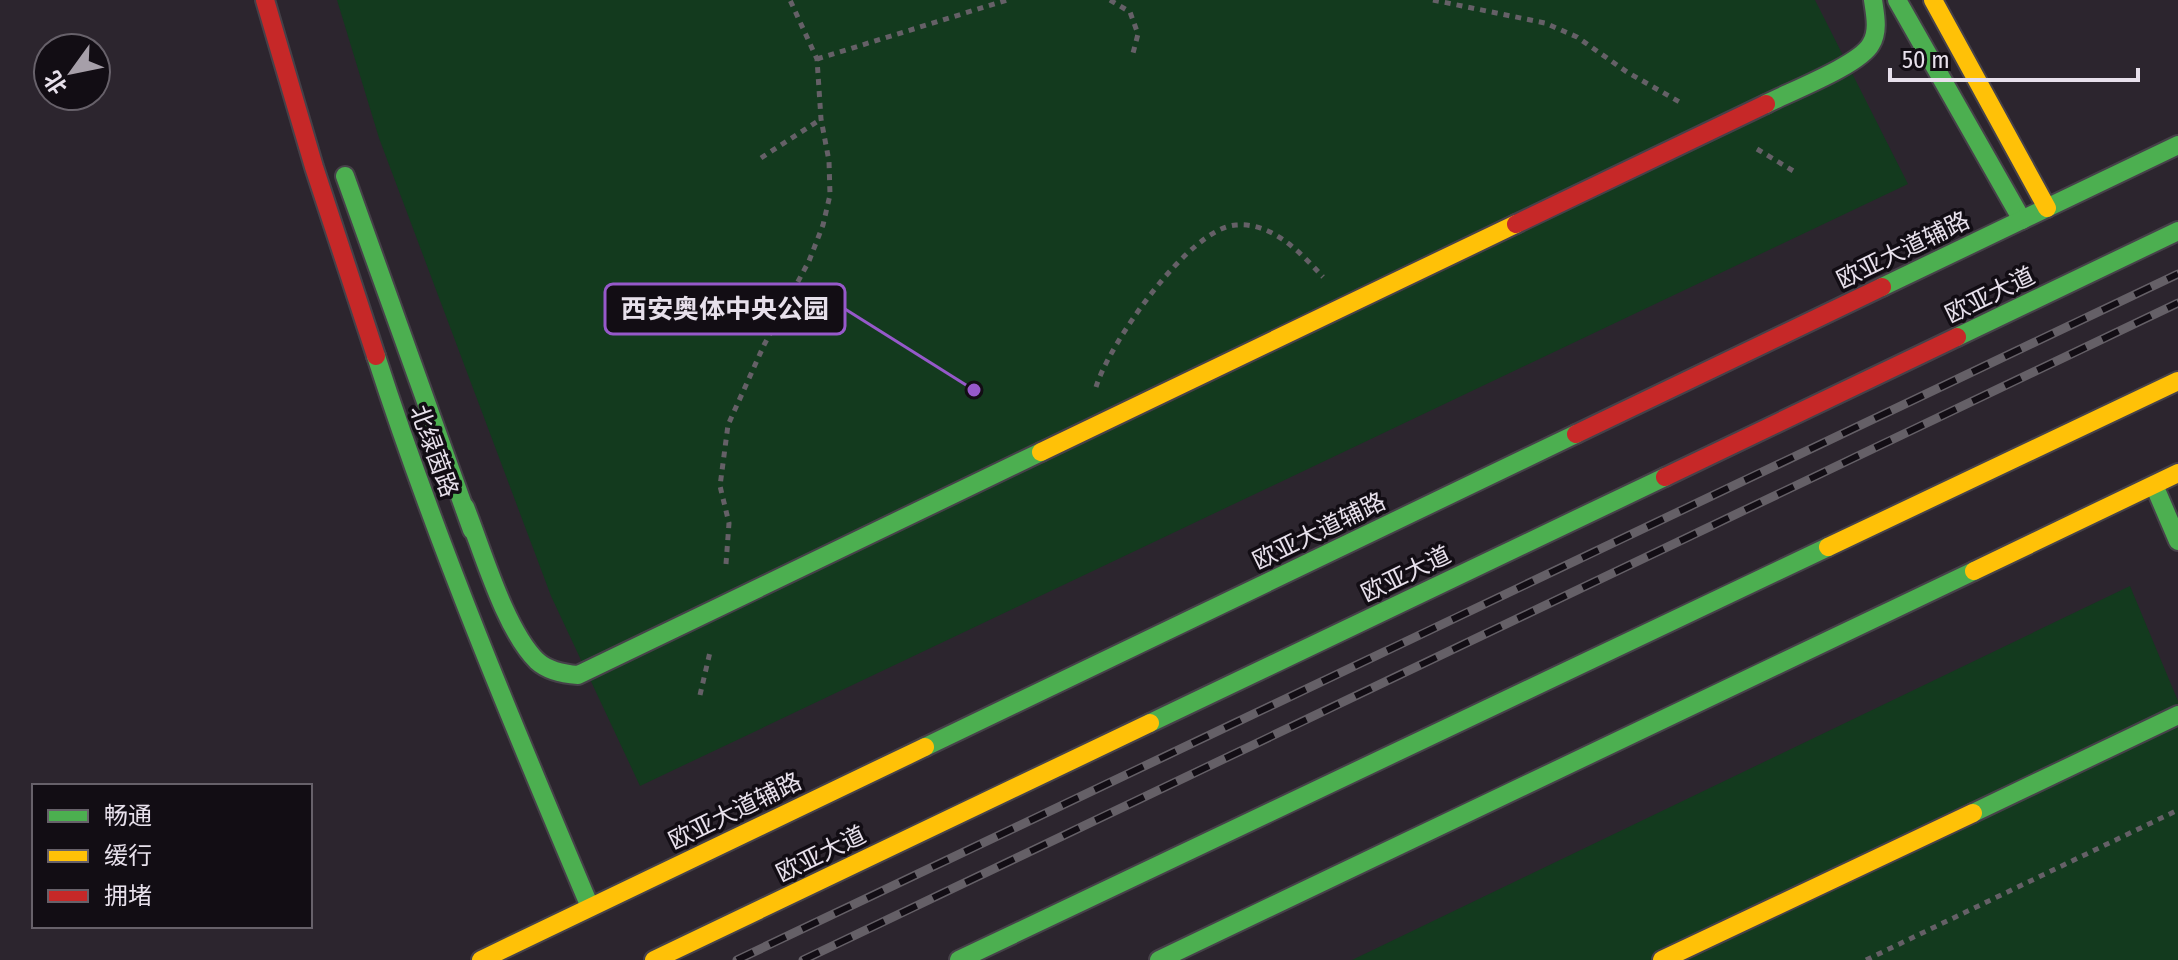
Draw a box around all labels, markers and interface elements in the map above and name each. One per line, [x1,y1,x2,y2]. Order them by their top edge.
north arrow [32,32,112,112]
scale bar [1890,32,2138,82]
text: 50 m [1902,46,1950,74]
text: 北 [38,66,73,99]
street label: 欧亚大道辅路 [1832,206,1974,294]
street label: 欧亚大道 [1941,261,2039,329]
callout: 西安奥体中央公园 [605,284,845,334]
text: 西安奥体中央公园 [621,294,829,325]
street label: 北绿茵路 [404,401,464,501]
street label: 欧亚大道辅路 [1248,487,1390,575]
street label: 欧亚大道 [1357,540,1455,608]
street label: 欧亚大道辅路 [664,767,806,855]
legend [32,784,312,928]
text: 畅通 [104,802,152,830]
street label: 欧亚大道 [772,820,870,888]
text: 缓行 [104,842,152,870]
text: 拥堵 [104,882,152,910]

